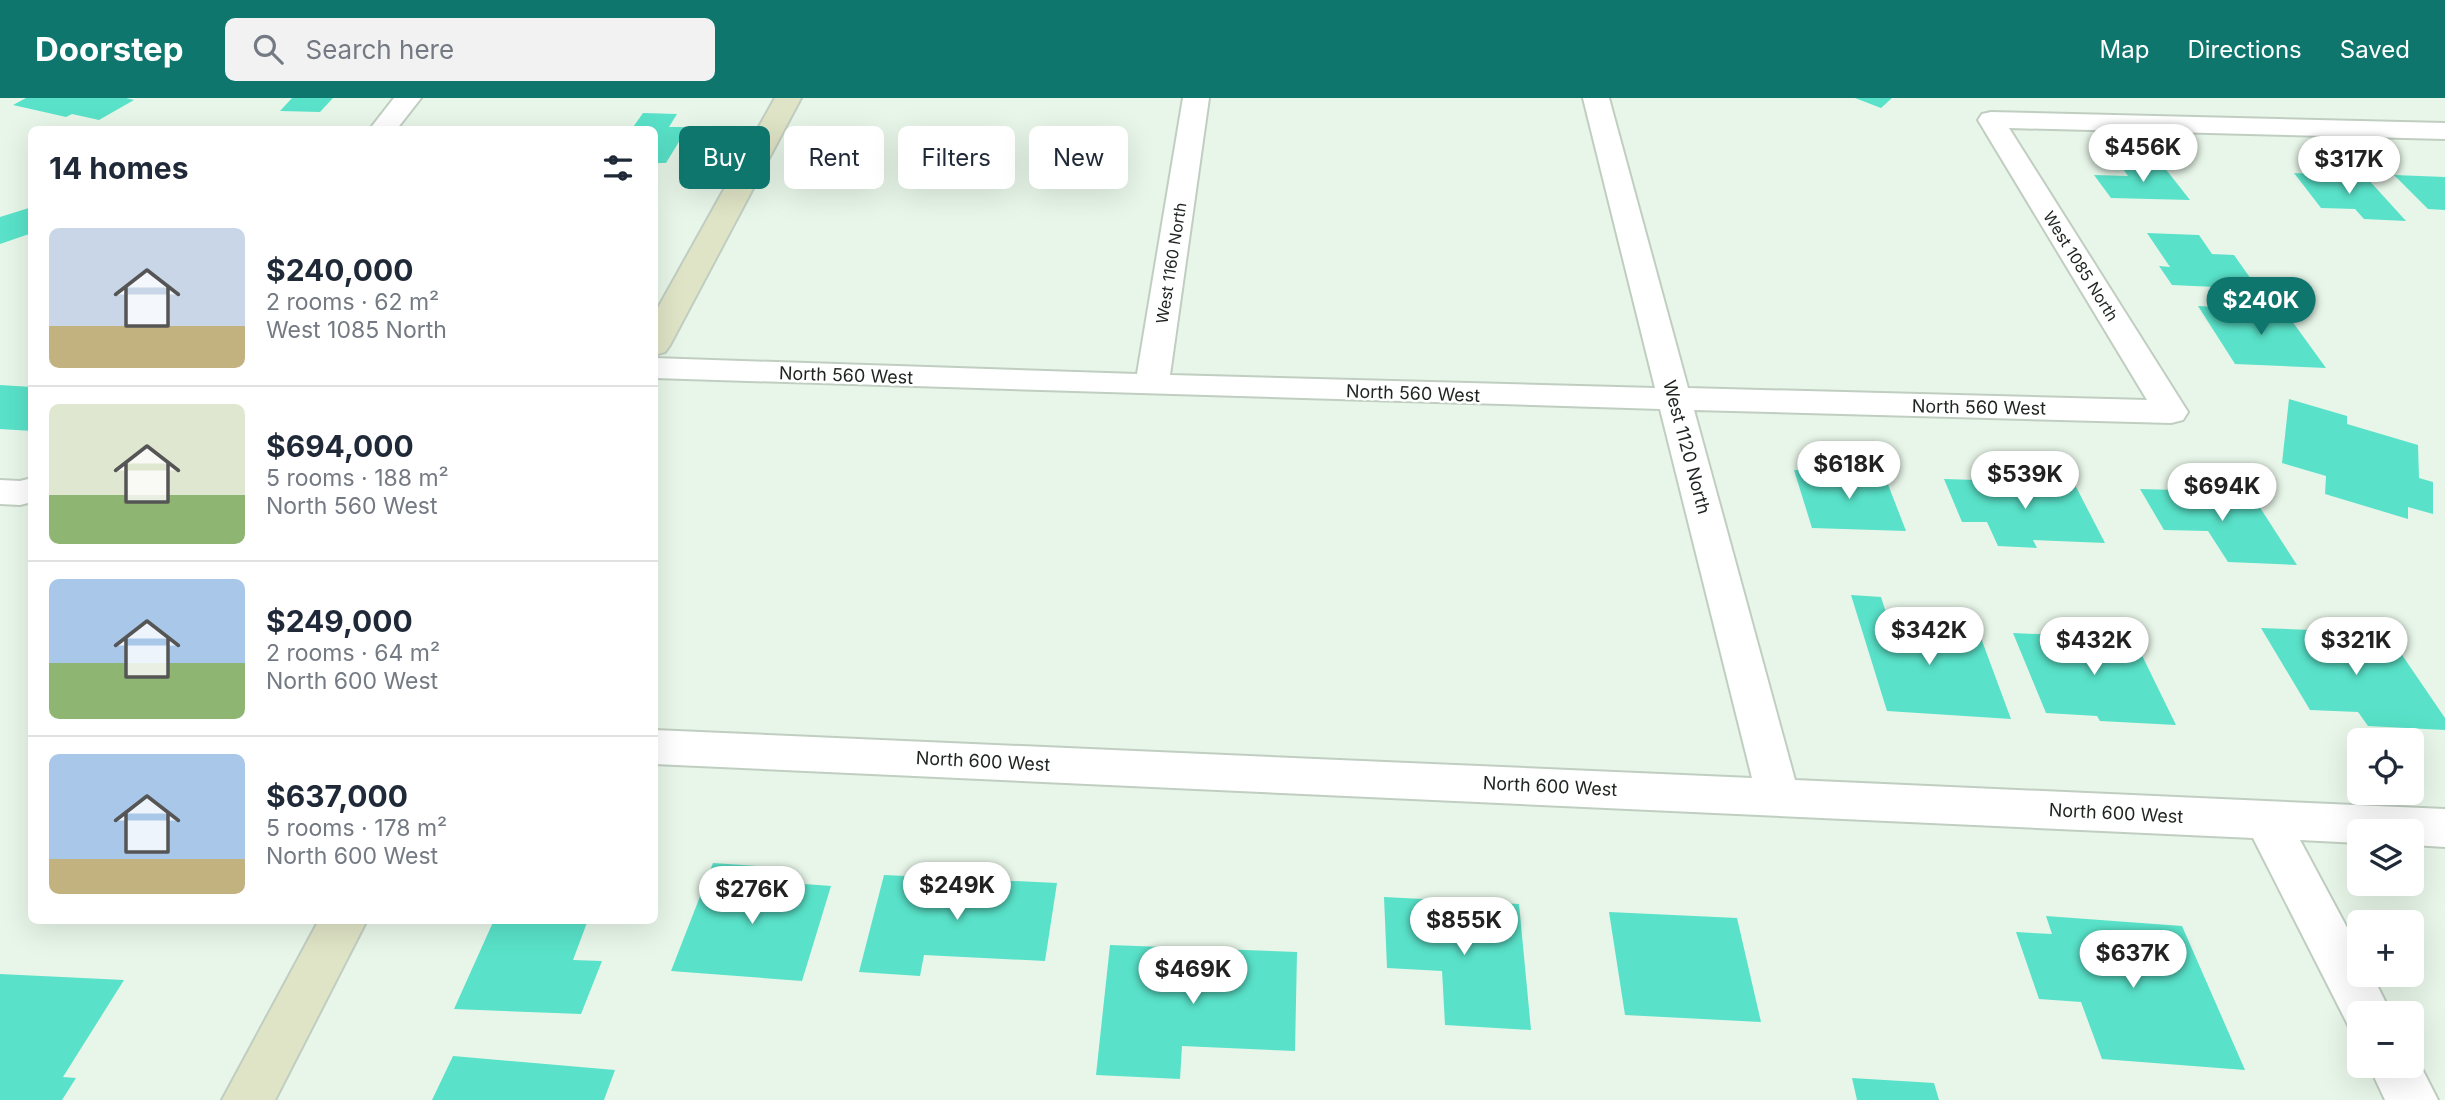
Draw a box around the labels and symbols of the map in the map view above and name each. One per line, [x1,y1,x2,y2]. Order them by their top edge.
pin: $456K [2094,125,2192,184]
pin: $317K [2300,136,2398,196]
street label: West 1160 North [1152,201,1190,325]
street label: West 1085 North [2039,207,2123,325]
pin: $240K [2212,278,2310,337]
street label: North 560 West [779,362,914,388]
street label: West 1120 North [1659,378,1715,516]
street label: North 560 West [1346,380,1481,406]
street label: North 560 West [1912,395,2046,419]
pin: $618K [1800,442,1898,501]
pin: $539K [1976,452,2074,511]
pin: $694K [2173,464,2271,523]
pin: $342K [1880,608,1978,667]
pin: $432K [2045,618,2143,677]
pin: $321K [2307,618,2405,677]
street label: North 600 West [915,747,1051,775]
street label: North 600 West [1482,772,1618,800]
street label: North 600 West [2048,799,2184,827]
pin: $249K [908,862,1006,922]
pin: $276K [703,866,801,926]
pin: $855K [1415,898,1513,957]
pin: $637K [2084,930,2182,990]
pin: $469K [1144,946,1242,1006]

